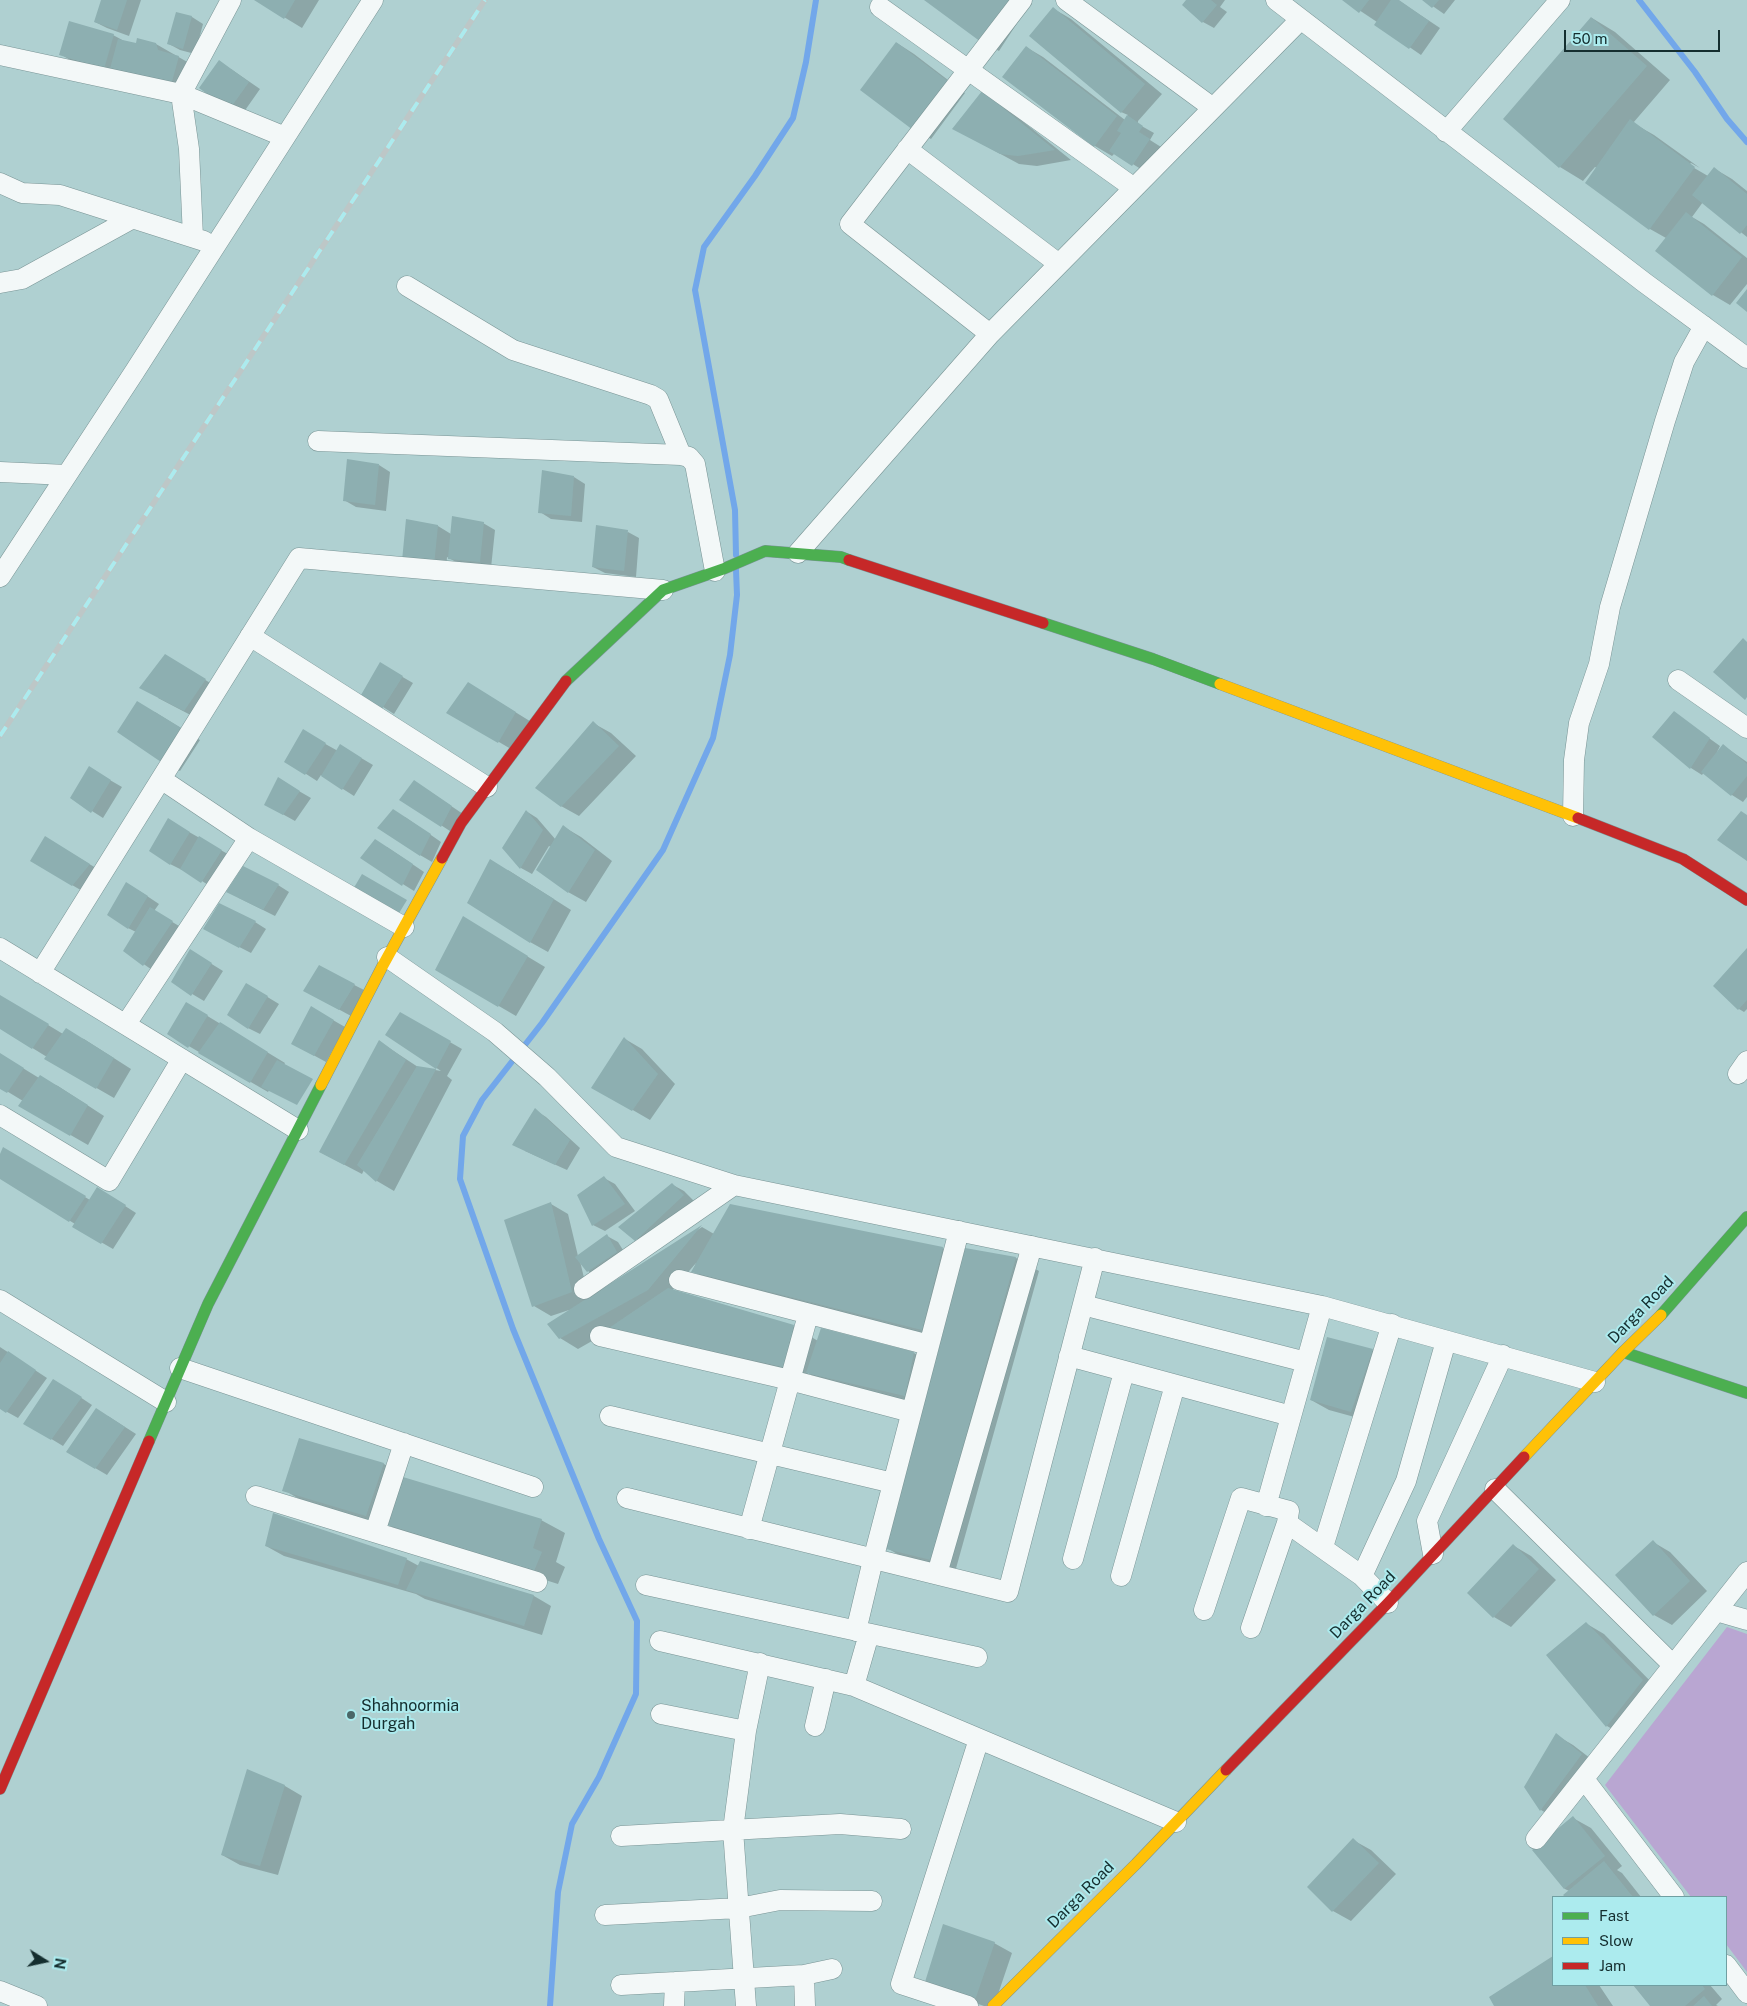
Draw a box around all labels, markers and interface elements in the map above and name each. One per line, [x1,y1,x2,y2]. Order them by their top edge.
scale bar [1567,20,1723,52]
text: 50 m [1572,30,1607,47]
street label: Darga Road [1604,1272,1678,1348]
street label: Darga Road [1326,1567,1400,1643]
place label: Shahnoormia Durgah [361,1696,459,1734]
marker: Shahnoormia Durgah [345,1709,357,1721]
street label: Darga Road [1044,1858,1118,1932]
legend [1552,1896,1727,1986]
text: Fast [1599,1907,1629,1924]
text: Slow [1599,1932,1633,1949]
north arrow [20,1936,70,1986]
text: N [51,1957,69,1970]
text: Jam [1599,1957,1626,1974]

